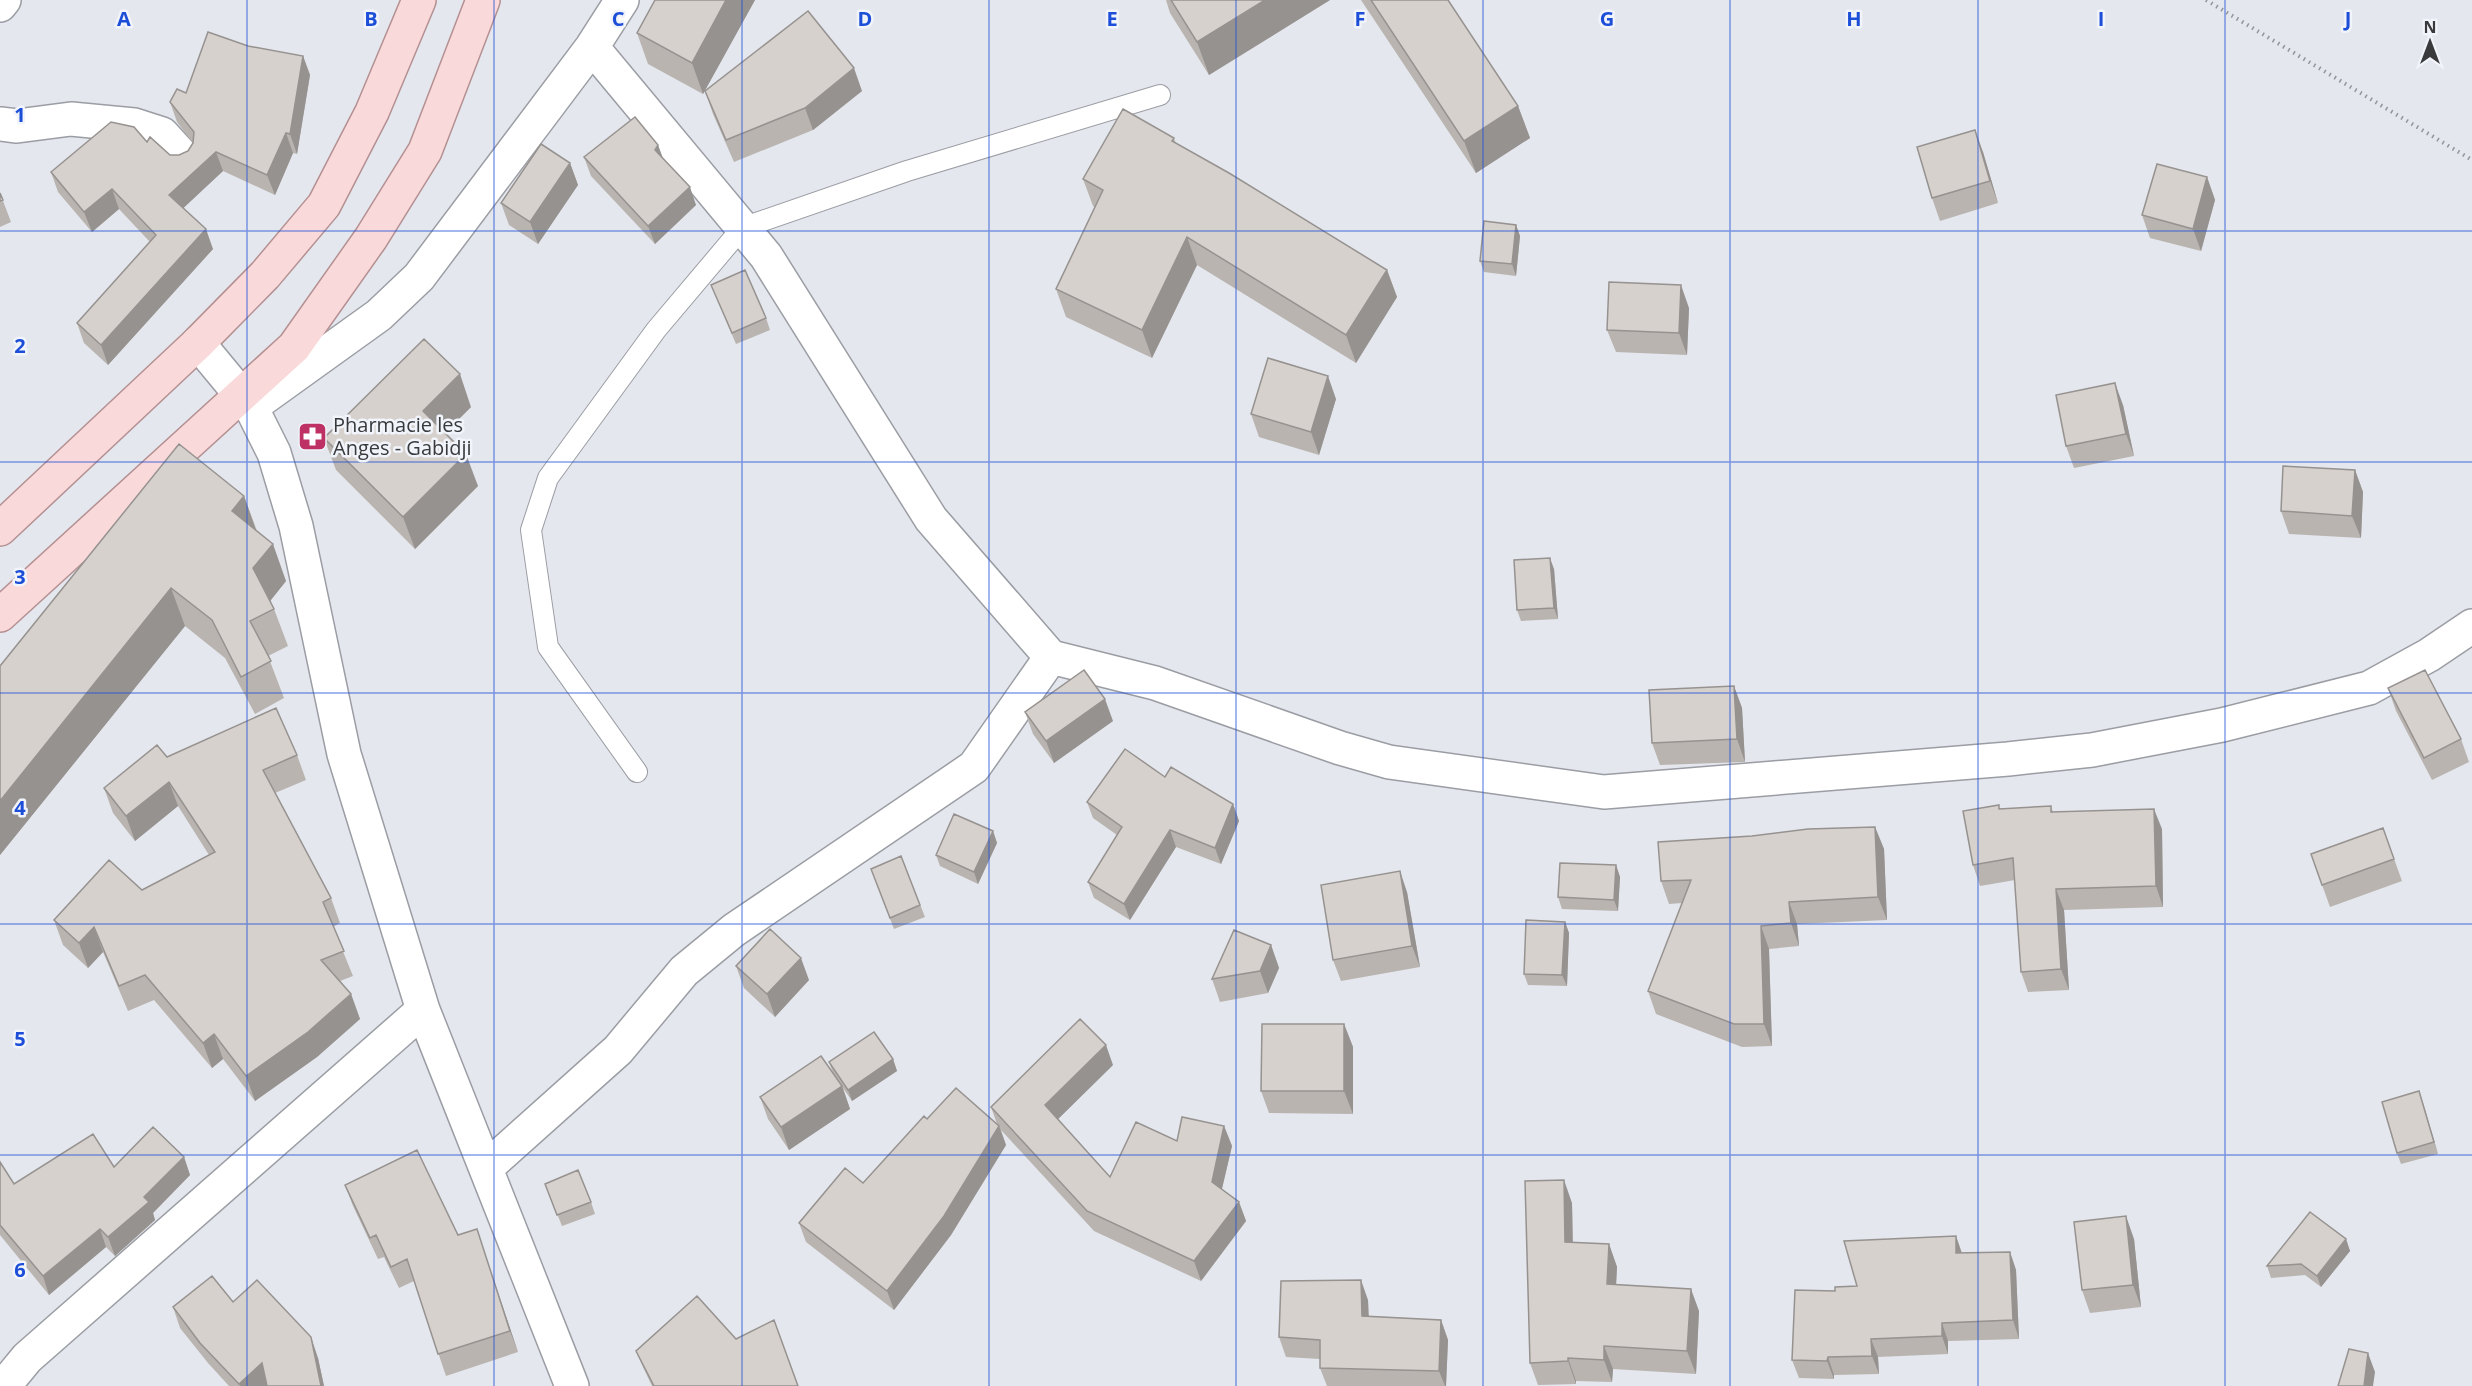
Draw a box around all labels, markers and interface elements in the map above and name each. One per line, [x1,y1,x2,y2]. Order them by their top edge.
text: A [117,5,131,32]
text: B [364,5,378,32]
text: C [612,5,625,32]
text: D [858,5,872,32]
text: E [1106,5,1118,32]
text: F [1355,5,1365,32]
text: G [1600,5,1614,32]
text: H [1846,5,1862,32]
text: I [2098,5,2104,32]
text: J [2343,5,2351,32]
north arrow [2400,12,2460,72]
text: N [2423,16,2437,38]
text: 1 [14,101,26,128]
text: 2 [14,332,26,359]
place label: Pharmacie les Anges - Gabidji [333,411,472,461]
pharmacy icon: Pharmacie les Anges - Gabidji [296,421,328,453]
text: 3 [14,563,26,590]
text: 4 [14,794,26,821]
text: 5 [14,1025,26,1052]
text: 6 [14,1256,26,1283]

